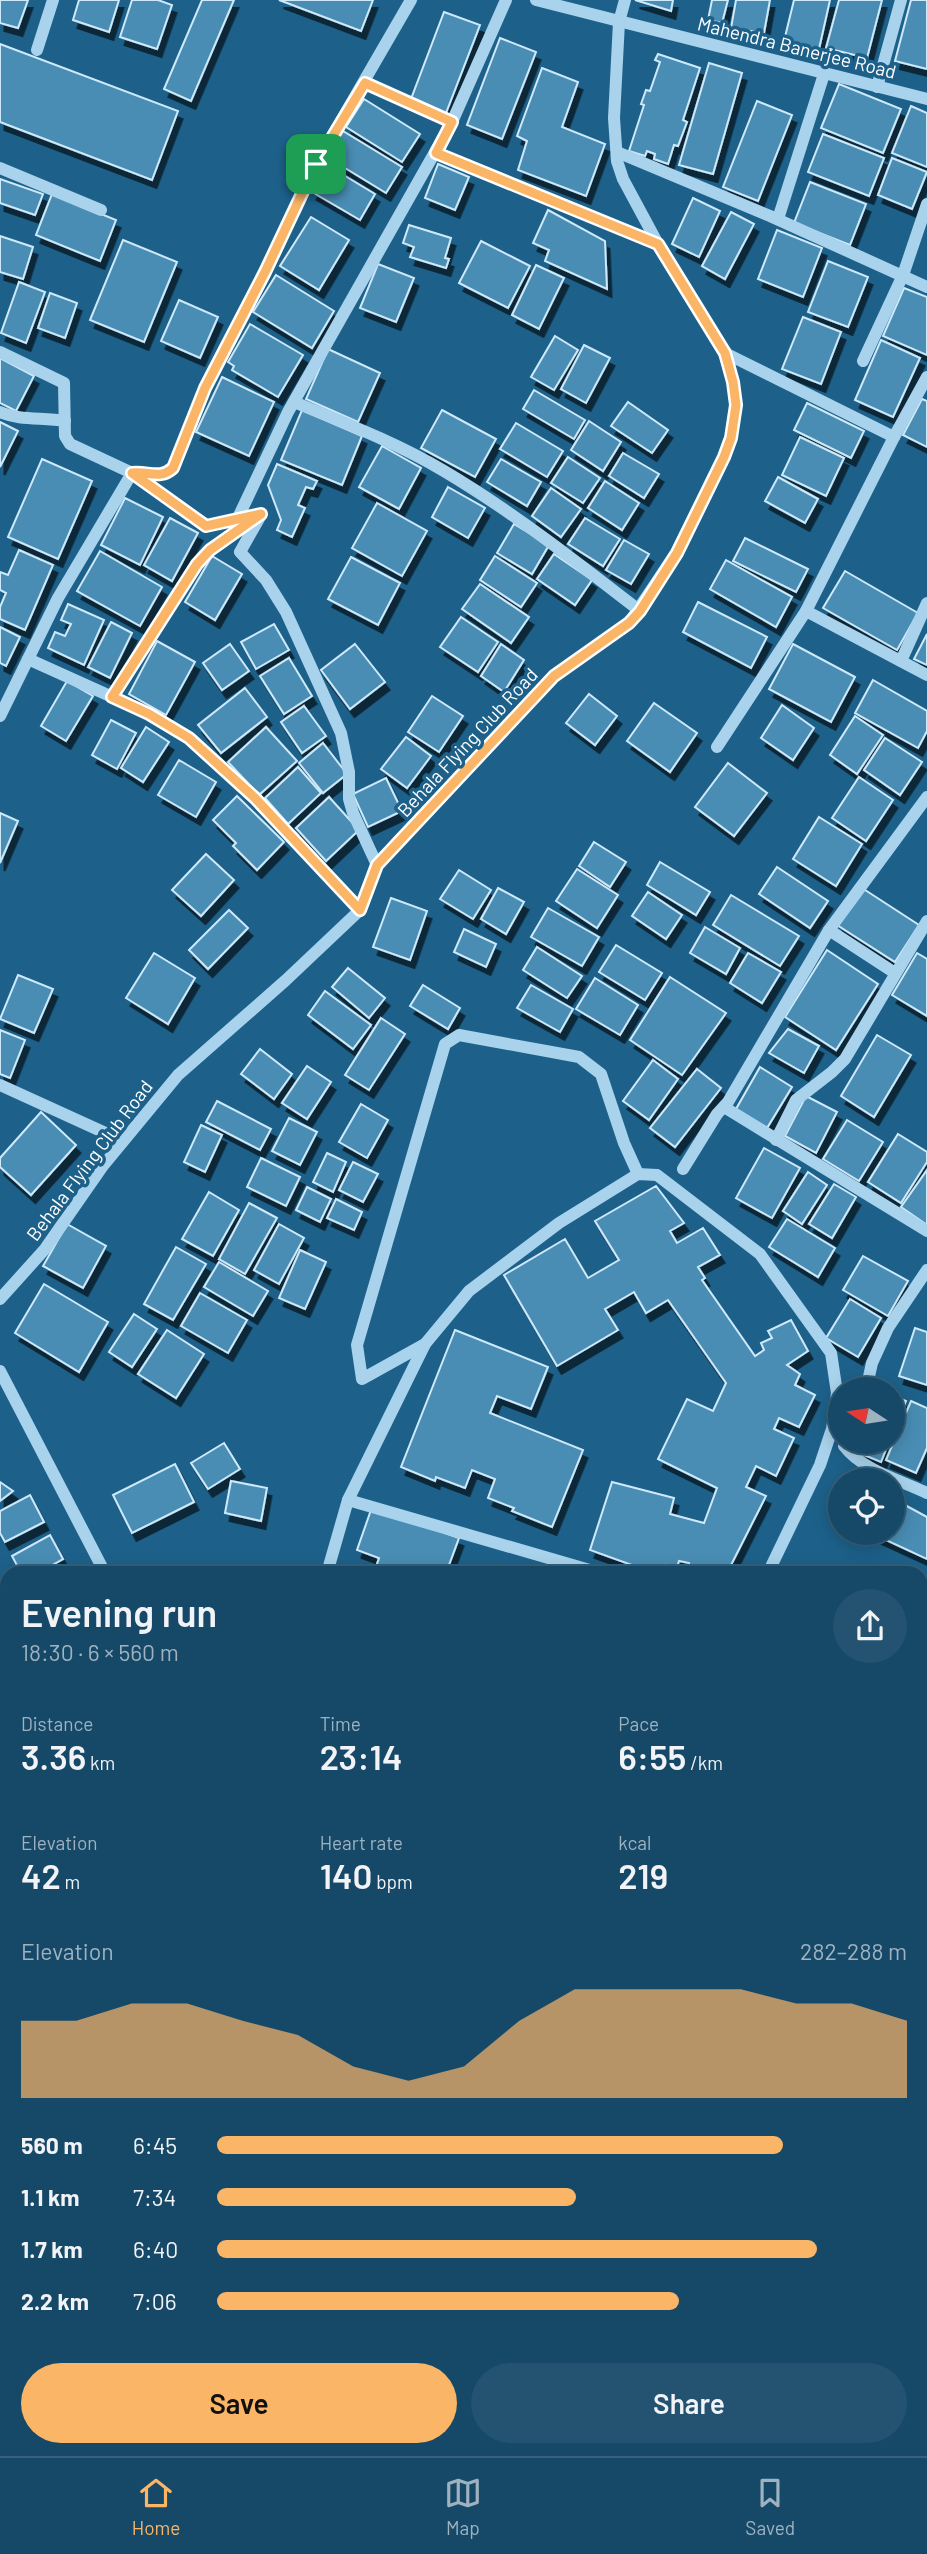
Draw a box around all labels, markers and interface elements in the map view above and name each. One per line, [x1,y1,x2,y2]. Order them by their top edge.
street label: Mahendra Banerjee Road [695,11,899,83]
pin [286,134,346,194]
icon: arrive [297,145,335,183]
street label: Behala Flying Club Road [392,663,542,821]
street label: Behala Flying Club Road [21,1075,157,1245]
north arrow [828,1377,905,1454]
map controls [828,1377,905,1545]
button: locate [828,1468,905,1545]
text: Evening run [21,1589,217,1635]
button: share [833,1589,907,1663]
text: 18:30 · 6 × 560 m [21,1638,179,1666]
text: Distance [21,1712,93,1735]
text: Time [320,1712,361,1735]
text: Pace [618,1712,659,1735]
text: 3.36 [21,1735,86,1777]
text: 23:14 [320,1735,402,1777]
text: 6:55 [618,1735,686,1777]
text: km [86,1751,115,1774]
text: /km [686,1751,723,1774]
text: Elevation [21,1831,98,1854]
text: Heart rate [320,1831,403,1854]
text: kcal [618,1831,651,1854]
text: 42 [21,1854,61,1896]
text: 140 [320,1854,372,1896]
text: 219 [618,1854,668,1896]
text: m [61,1870,80,1893]
text: bpm [372,1870,413,1893]
text: Elevation [21,1937,114,1965]
text: 282–288 m [800,1937,907,1965]
text: 560 m [21,2131,83,2159]
text: 6:45 [133,2131,177,2159]
text: 1.1 km [21,2183,80,2211]
text: 7:34 [133,2183,176,2211]
text: 1.7 km [21,2235,83,2263]
text: 6:40 [133,2235,178,2263]
text: 2.2 km [21,2287,89,2315]
text: 7:06 [133,2287,177,2315]
button: Save [21,2363,457,2443]
button: Share [471,2363,907,2443]
tab: Home [132,2474,180,2539]
tab: Map [444,2474,482,2539]
tab: Saved [745,2474,795,2539]

